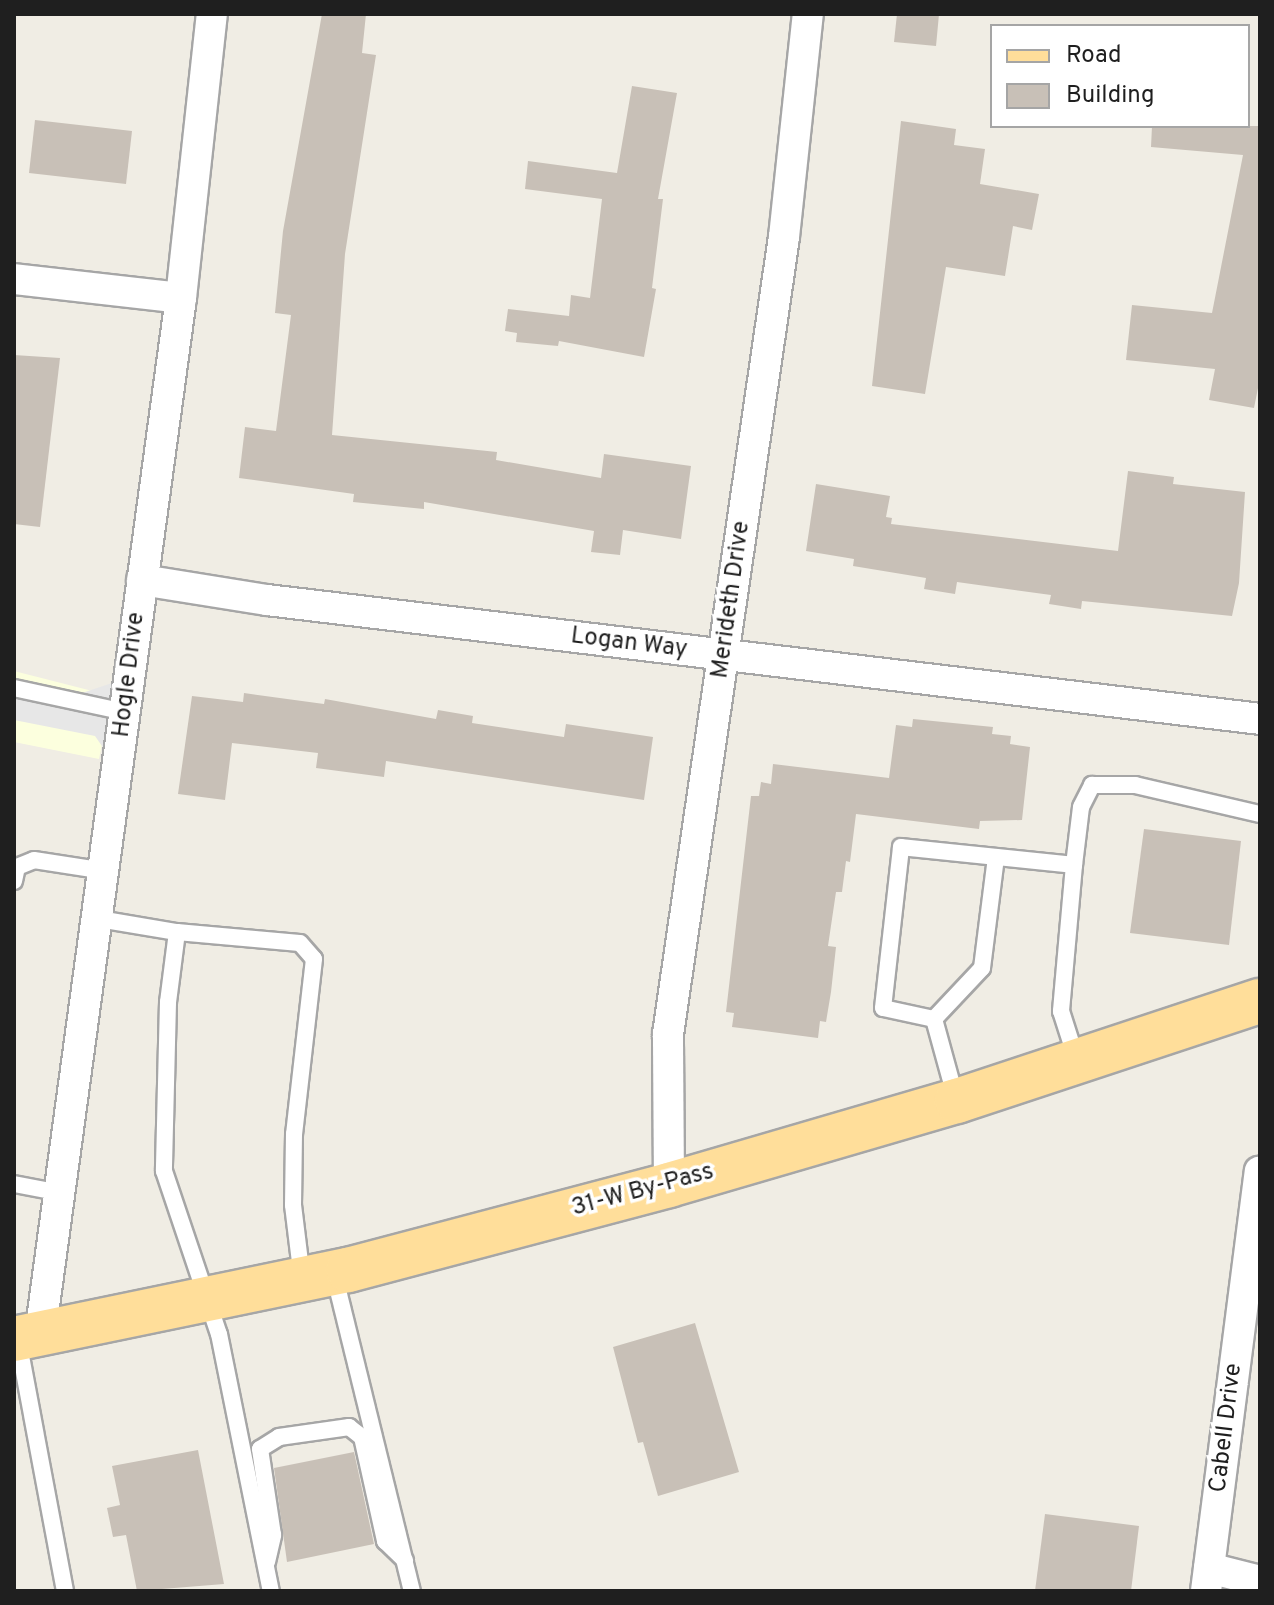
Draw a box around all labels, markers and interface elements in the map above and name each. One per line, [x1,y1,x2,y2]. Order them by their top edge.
legend [990,24,1250,128]
text: Road [1066,41,1122,71]
text: Building [1066,81,1155,111]
street label: Merideth Drive [707,519,757,681]
street label: Hogle Drive [108,611,152,739]
street label: Logan Way [569,623,689,665]
street label: 31-W By-Pass [569,1158,717,1224]
street label: Cabell Drive [1205,1362,1249,1494]

